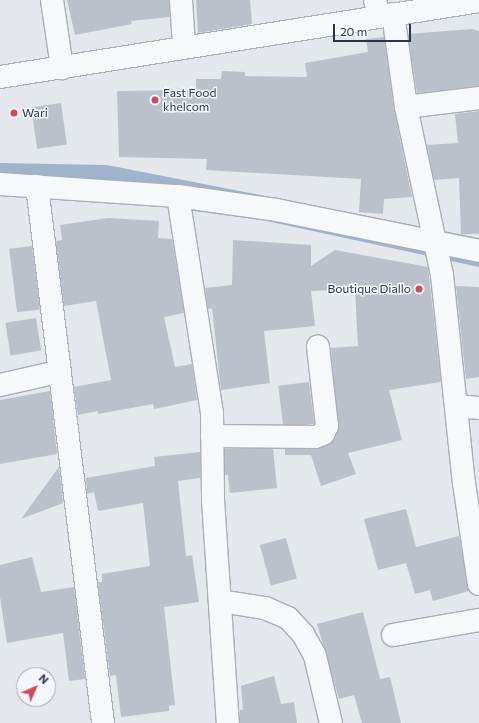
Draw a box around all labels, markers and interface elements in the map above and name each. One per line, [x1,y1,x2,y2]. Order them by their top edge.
scale bar [335,16,413,42]
text: 20 m [340,24,367,38]
place label: Fast Food khelcom [163,86,216,114]
marker: Fast Food khelcom [150,95,160,105]
place label: Wari [22,106,48,120]
marker: Wari [9,108,19,118]
place label: Boutique Diallo [328,282,411,296]
marker: Boutique Diallo [414,284,424,294]
north arrow [16,667,56,707]
text: N [37,671,52,686]

